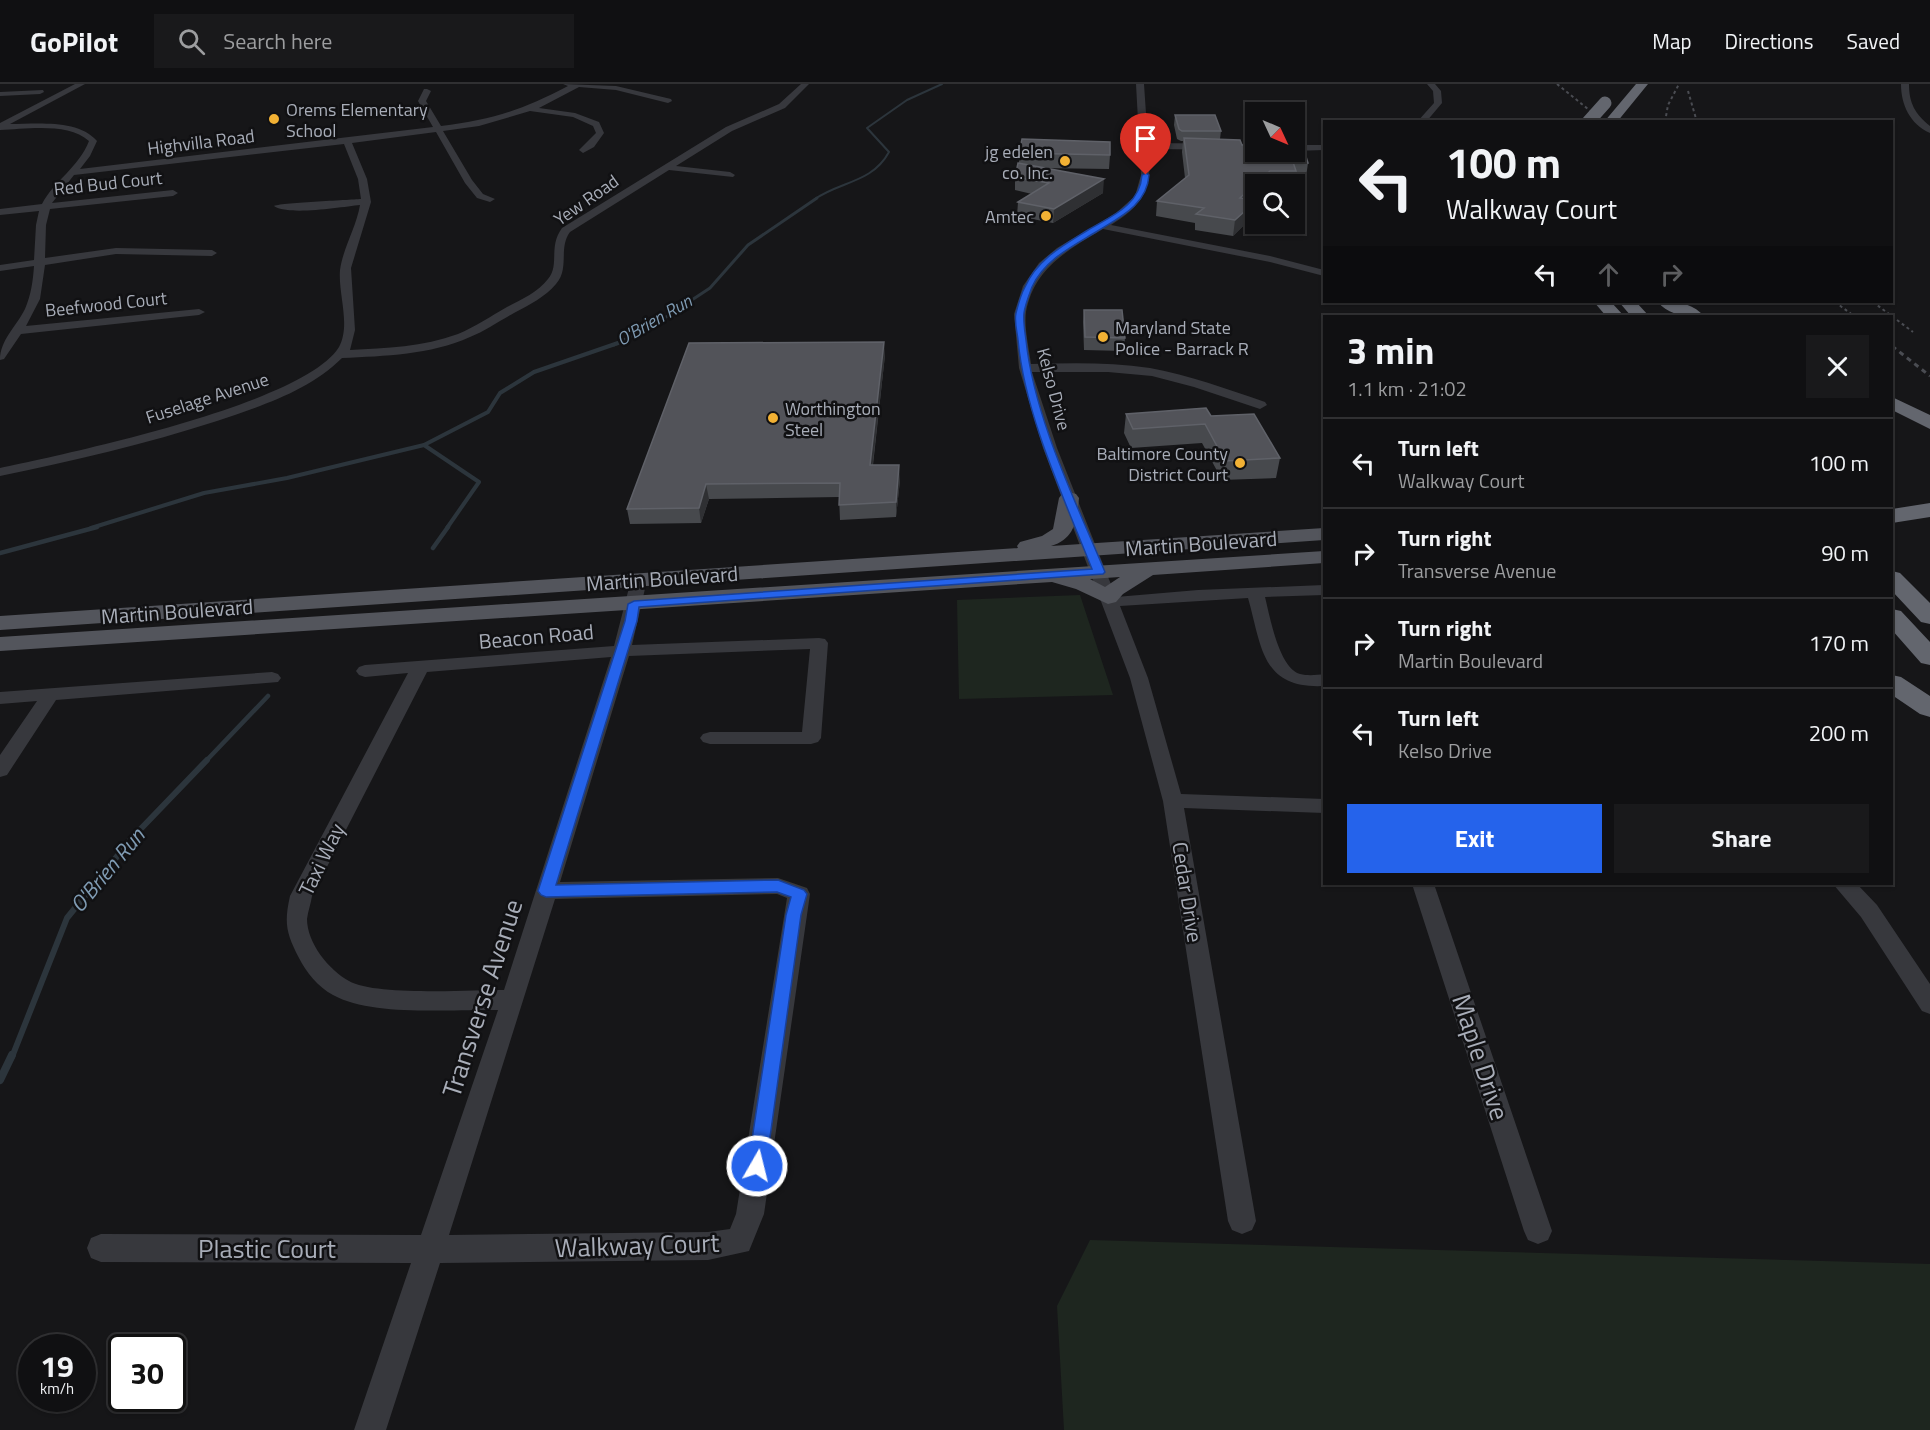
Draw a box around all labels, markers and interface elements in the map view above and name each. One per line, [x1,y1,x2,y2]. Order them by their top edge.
search box [154,14,574,68]
text: GoPilot [30,20,118,63]
text: Search here [223,24,332,58]
icon: search [175,25,208,58]
text: Map [1652,25,1692,57]
text: Directions [1725,25,1814,57]
text: Saved [1847,25,1900,57]
place label: Orems Elementary School [286,96,428,144]
north arrow [1245,102,1305,162]
map controls [1245,102,1305,234]
marker: Orems Elementary School [267,112,281,126]
pin [1120,113,1171,175]
street label: Highvilla Road [146,122,256,162]
icon: arrive [1129,122,1162,155]
text: 100 m [1446,130,1561,194]
place label: jg edelen co. Inc. [984,138,1053,186]
icon: left [1347,144,1425,222]
marker: jg edelen co. Inc. [1058,154,1072,168]
street label: Red Bud Court [52,164,164,202]
street label: Yew Road [548,168,624,232]
button: search [1245,174,1305,234]
text: Walkway Court [1446,188,1617,229]
place label: Amtec [985,203,1034,230]
marker: Amtec [1039,209,1053,223]
icon: left [1529,258,1562,291]
icon: ahead [1592,258,1625,291]
icon: right [1655,258,1688,291]
street label: Beefwood Court [44,284,169,324]
water label: O'Brien Run [611,287,698,353]
place label: Maryland State Police - Barrack R [1115,314,1249,362]
text: 3 min [1347,323,1434,378]
marker: Maryland State Police - Barrack R [1096,330,1110,344]
button: close [1806,335,1869,398]
street label: Kelso Drive [1030,345,1078,433]
street label: Fuselage Avenue [142,365,272,431]
text: 1.1 km · 21:02 [1347,373,1467,404]
place label: Worthington Steel [785,395,881,443]
marker: Worthington Steel [766,411,780,425]
text: Turn left [1398,431,1479,465]
place label: Baltimore County District Court [1097,440,1229,488]
text: 100 m [1809,446,1869,480]
icon: left [1347,447,1380,480]
marker: Baltimore County District Court [1233,456,1247,470]
text: Walkway Court [1398,465,1525,496]
text: Turn right [1398,521,1492,555]
street label: Martin Boulevard [1124,522,1278,564]
text: 90 m [1821,536,1869,570]
icon: right [1347,537,1380,570]
text: Transverse Avenue [1398,555,1556,586]
street label: Martin Boulevard [585,557,739,599]
street label: Martin Boulevard [100,590,254,632]
text: Turn right [1398,611,1492,645]
street label: Beacon Road [477,615,595,657]
text: 170 m [1809,626,1869,660]
icon: right [1347,627,1380,660]
text: Martin Boulevard [1398,645,1543,676]
text: Turn left [1398,701,1479,735]
text: 200 m [1809,716,1869,750]
icon: left [1347,717,1380,750]
text: Kelso Drive [1398,735,1492,766]
button: Exit [1347,804,1602,873]
button: Share [1614,804,1869,873]
street label: Taxi Way [290,817,352,901]
water label: O'Brien Run [61,819,153,920]
street label: Cedar Drive [1164,839,1212,945]
street label: Transverse Avenue [432,894,532,1102]
street label: Maple Drive [1442,989,1520,1125]
position arrow [725,1134,789,1198]
street label: Walkway Court [554,1223,720,1267]
street label: Plastic Court [198,1229,336,1268]
speed limit sign: 30 [108,1334,186,1412]
text: 19 [40,1343,74,1389]
text: km/h [40,1377,74,1400]

